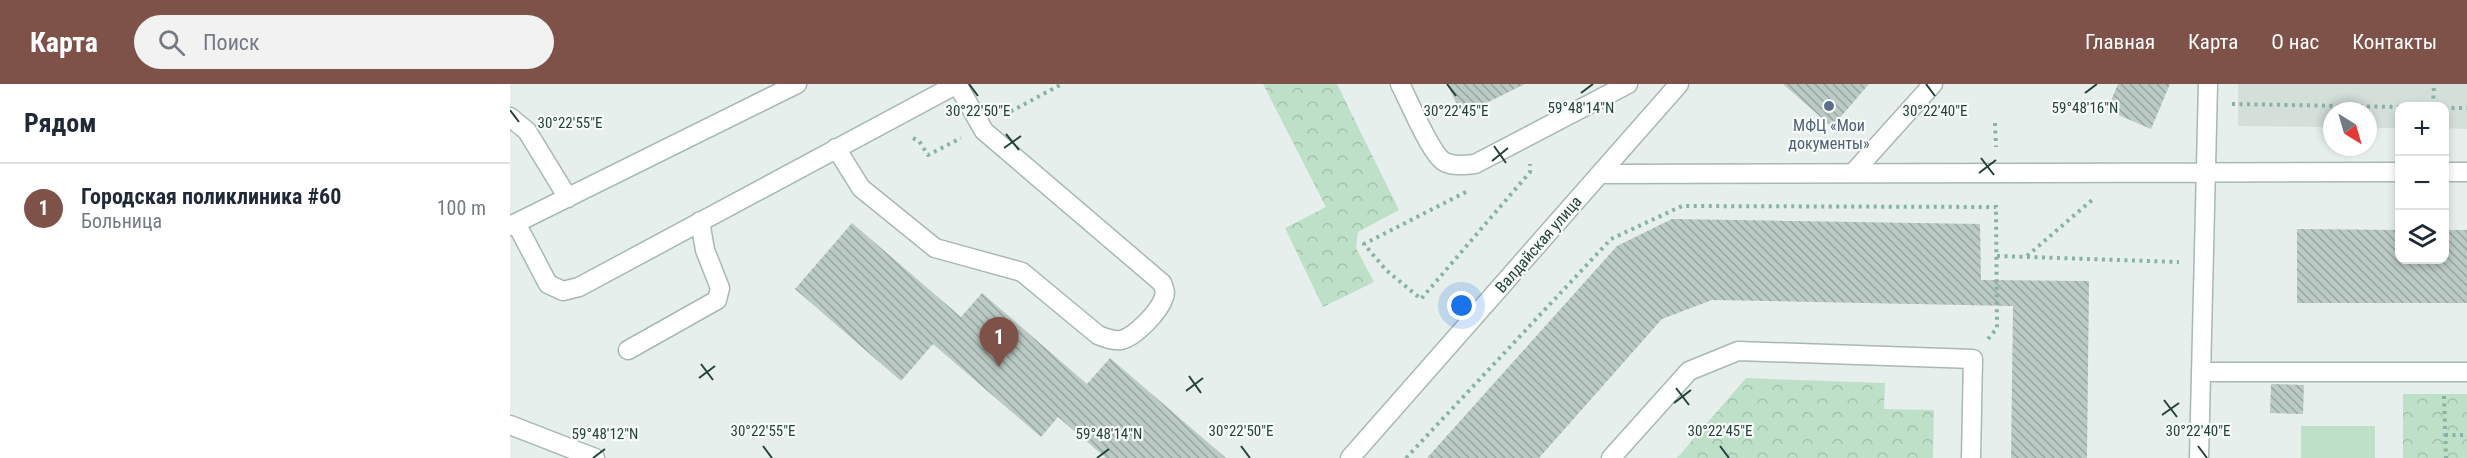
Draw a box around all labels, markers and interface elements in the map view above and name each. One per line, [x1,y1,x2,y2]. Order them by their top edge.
search box [134,15,554,69]
text: Карта [30,26,98,59]
icon: search [155,26,188,59]
text: Поиск [203,30,260,55]
text: Главная [2085,30,2155,54]
text: Карта [2188,30,2238,54]
text: О нас [2271,30,2319,54]
text: Контакты [2352,30,2437,54]
text: 59°48'14"N [1548,99,1614,117]
marker: МФЦ «Мои документы» [1822,99,1836,113]
text: 59°48'16"N [2052,99,2118,117]
text: 30°22'50"E [946,102,1010,120]
text: 30°22'45"E [1424,102,1488,120]
text: 30°22'40"E [1903,102,1967,120]
north arrow [2323,102,2377,156]
map controls [2395,102,2449,264]
button: + [2395,102,2449,156]
text: Рядом [24,108,96,138]
text: 30°22'55"E [538,114,602,132]
place label: МФЦ «Мои документы» [1788,116,1870,153]
button: − [2395,156,2449,210]
text: Городская поликлиника #60 [81,184,341,209]
street label: Валдайская улица [1491,192,1586,297]
text: 1 [38,196,49,220]
text: 100 m [437,196,486,220]
text: Больница [81,209,162,233]
button: layers [2395,210,2449,264]
your location [1447,291,1476,320]
pin: 1 [980,318,1018,367]
text: 30°22'55"E [731,422,795,440]
text: 30°22'50"E [1209,422,1273,440]
text: 30°22'45"E [1688,422,1752,440]
text: 30°22'40"E [2166,422,2230,440]
text: 59°48'12"N [572,425,638,443]
text: 59°48'14"N [1076,425,1142,443]

